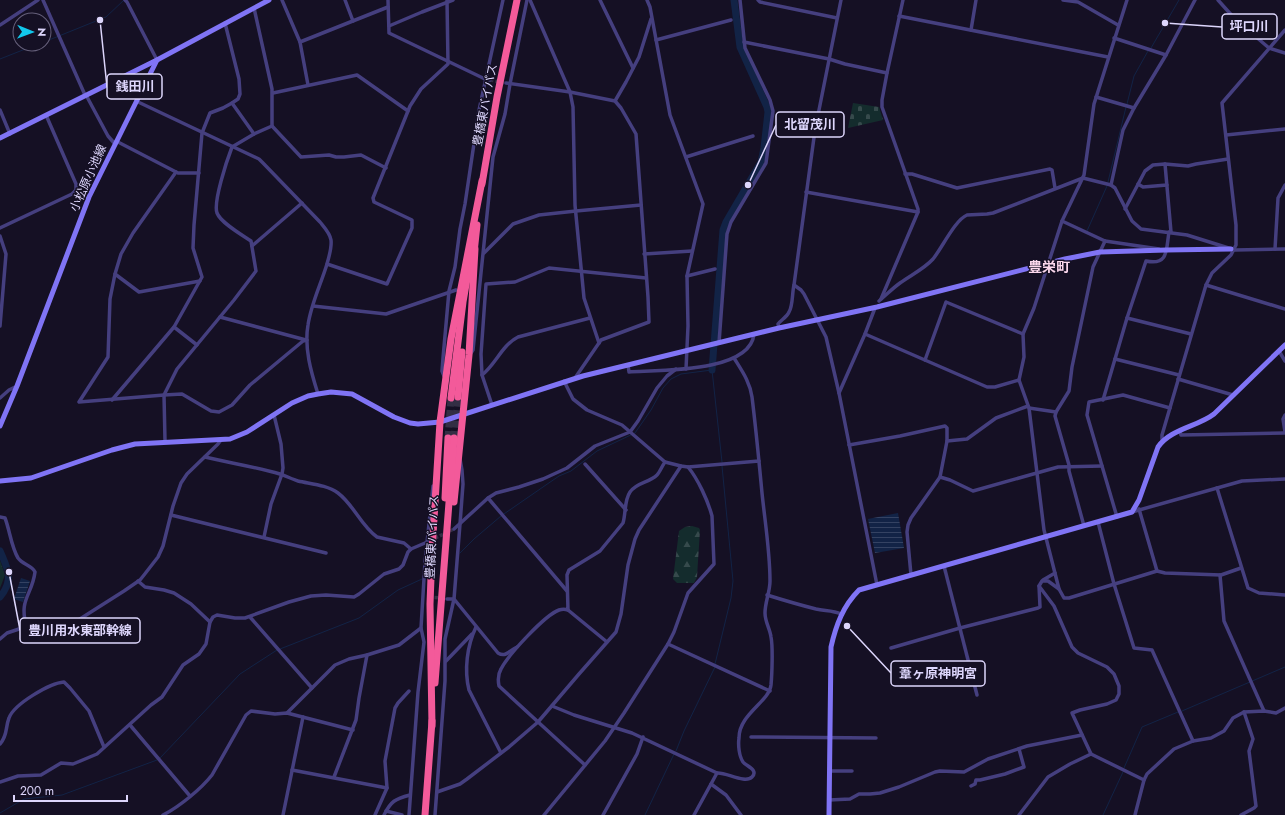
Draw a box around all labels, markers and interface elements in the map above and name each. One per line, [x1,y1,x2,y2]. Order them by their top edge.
north arrow [12,12,52,52]
callout: 坪口川 [1222,14,1277,39]
text: 坪口川 [1229,17,1269,36]
text: N [34,28,50,37]
street label: 豊橋東バイパス [468,62,502,148]
callout: 銭田川 [107,74,162,99]
text: 銭田川 [115,77,155,96]
callout: 北留茂川 [776,112,844,137]
text: 北留茂川 [784,115,836,134]
street label: 小松原小池線 [65,141,111,215]
district label: 豊栄町 [1028,257,1070,277]
street label: 豊橋東バイパス [421,495,443,579]
callout: 豊川用水東部幹線 [20,618,140,643]
text: 豊川用水東部幹線 [28,621,132,640]
callout: 葦ヶ原神明宮 [891,661,985,686]
text: 葦ヶ原神明宮 [899,664,977,683]
scale bar [14,777,127,803]
text: 200 m [20,782,54,800]

